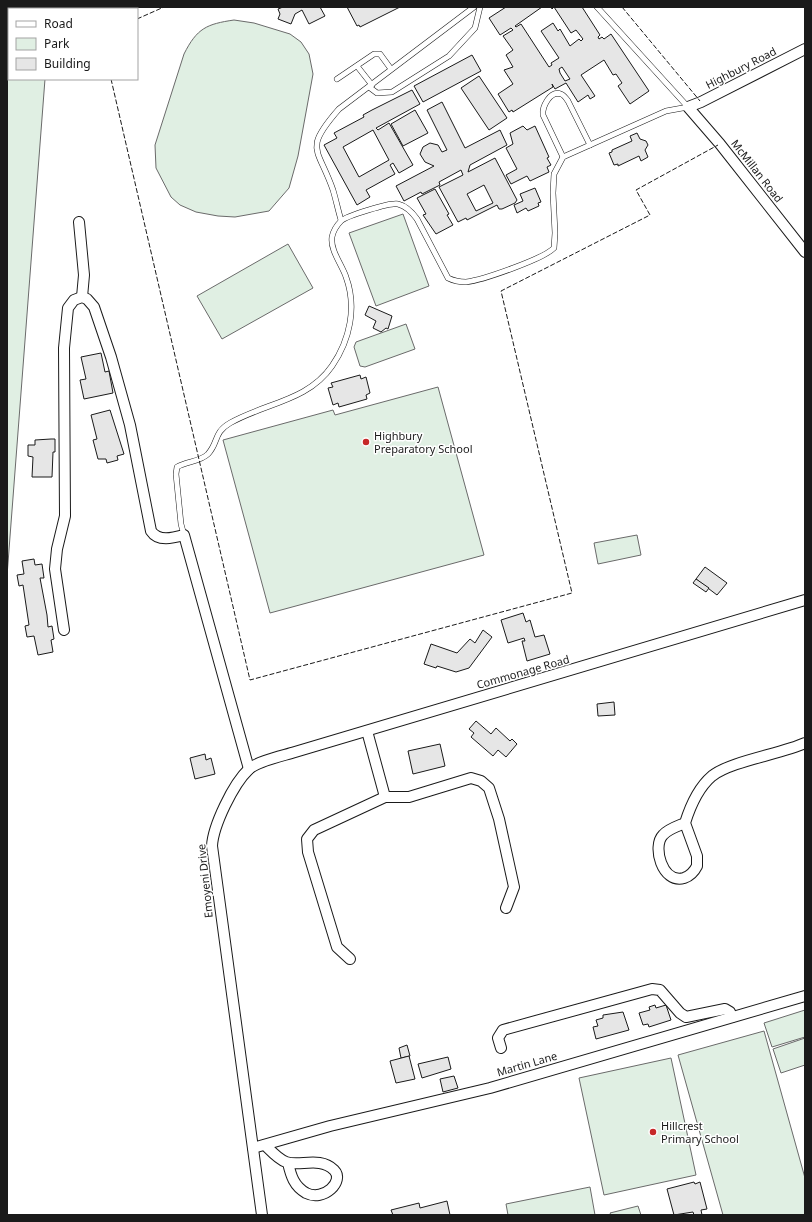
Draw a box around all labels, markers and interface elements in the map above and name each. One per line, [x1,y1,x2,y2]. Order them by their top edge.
legend [8,8,138,80]
text: Road [44,15,73,32]
text: Park [44,35,70,52]
street label: Highbury Road [703,43,779,92]
text: Building [44,55,91,72]
street label: McMillan Road [728,136,787,205]
place label: Highbury Preparatory School [374,428,473,456]
marker: Highbury Preparatory School [361,437,371,447]
street label: Commonage Road [475,651,571,692]
street label: Emoyeni Drive [193,843,216,919]
street label: Martin Lane [495,1048,559,1079]
place label: Hillcrest Primary School [661,1118,739,1146]
marker: Hillcrest Primary School [648,1127,658,1137]

